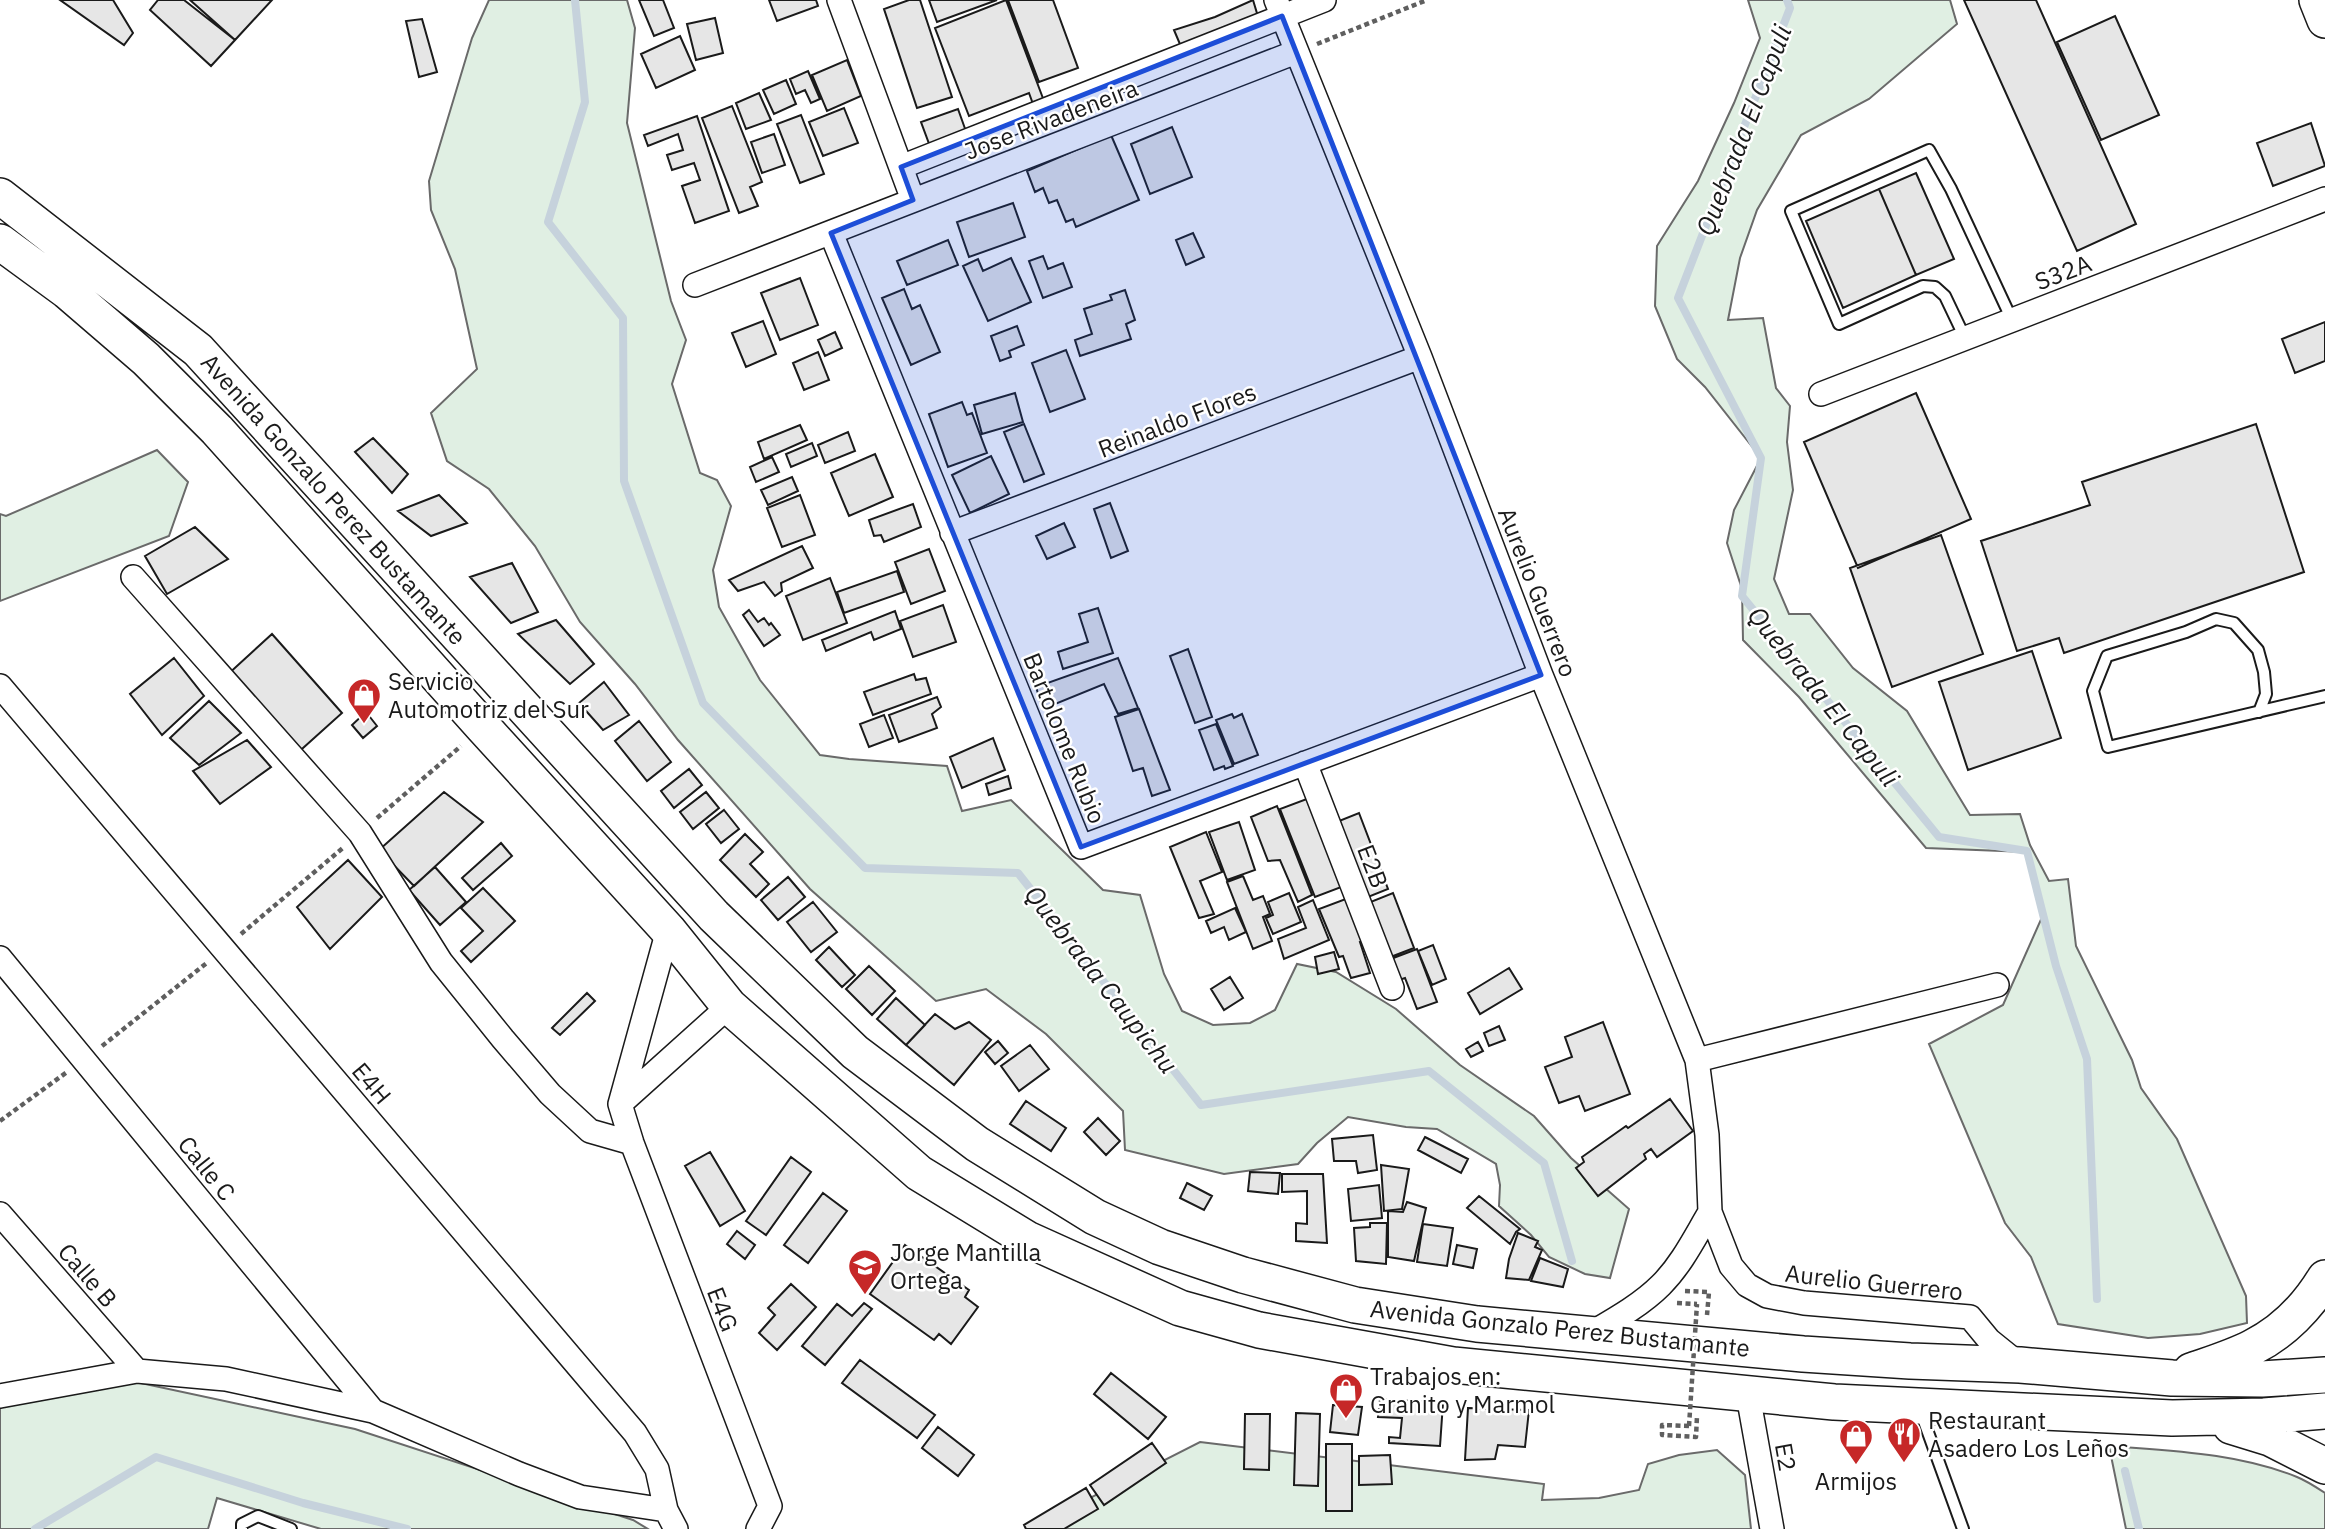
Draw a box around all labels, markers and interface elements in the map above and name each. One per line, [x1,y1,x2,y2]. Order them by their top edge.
water label: Quebrada El Capuli [1687,20,1799,240]
street label: Jose Rivadeneira [960,71,1143,167]
street label: S32A [2030,247,2096,297]
street label: Avenida Gonzalo Perez Bustamante [194,346,474,652]
street label: Reinaldo Flores [1093,375,1261,465]
street label: Aurelio Guerrero [1491,503,1585,681]
water label: Quebrada El Capuli [1741,599,1907,793]
street label: Bartolome Rubio [1016,648,1114,828]
place label: Servicio Automotriz del Sur [388,665,589,725]
shop icon: Servicio Automotriz del Sur [345,676,383,725]
street label: E2B [1350,840,1396,892]
water label: Quebrada Caupichu [1018,878,1186,1080]
street label: E4H [345,1055,399,1111]
street label: Calle C [171,1129,243,1207]
street label: Calle B [51,1236,125,1314]
place label: Jorge Mantilla Ortega [890,1236,1042,1296]
school or university icon: Jorge Mantilla Ortega [846,1247,884,1296]
street label: Aurelio Guerrero [1783,1257,1965,1307]
street label: E4G [700,1282,746,1336]
street label: Avenida Gonzalo Perez Bustamante [1368,1292,1752,1364]
place label: Trabajos en: Granito y Marmol [1370,1360,1555,1420]
shop icon: Trabajos en: Granito y Marmol [1327,1371,1365,1420]
place label: Restaurant Asadero Los Leños [1928,1404,2129,1464]
restaurant icon: Restaurant Asadero Los Leños [1885,1415,1923,1464]
shop icon: Armijos [1837,1417,1875,1466]
street label: E2 [1768,1440,1804,1474]
place label: Armijos [1815,1465,1897,1497]

